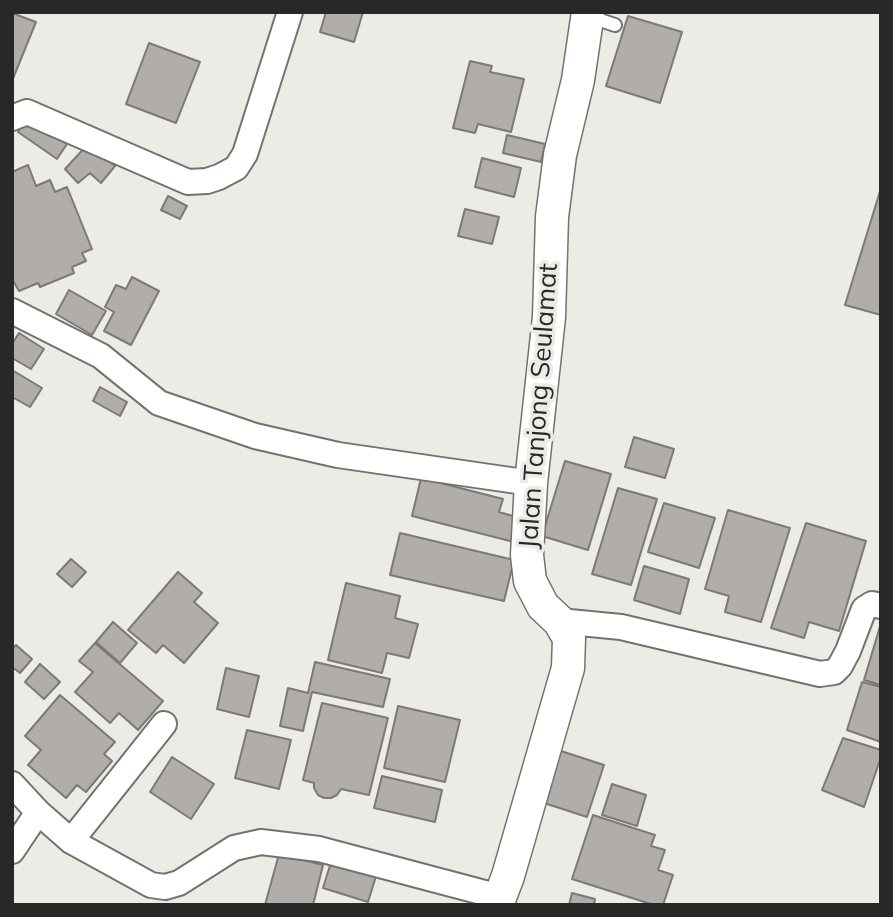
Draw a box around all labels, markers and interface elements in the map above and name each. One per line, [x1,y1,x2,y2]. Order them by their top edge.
street label: Jalan Tanjong Seulamat [513,262,565,550]

